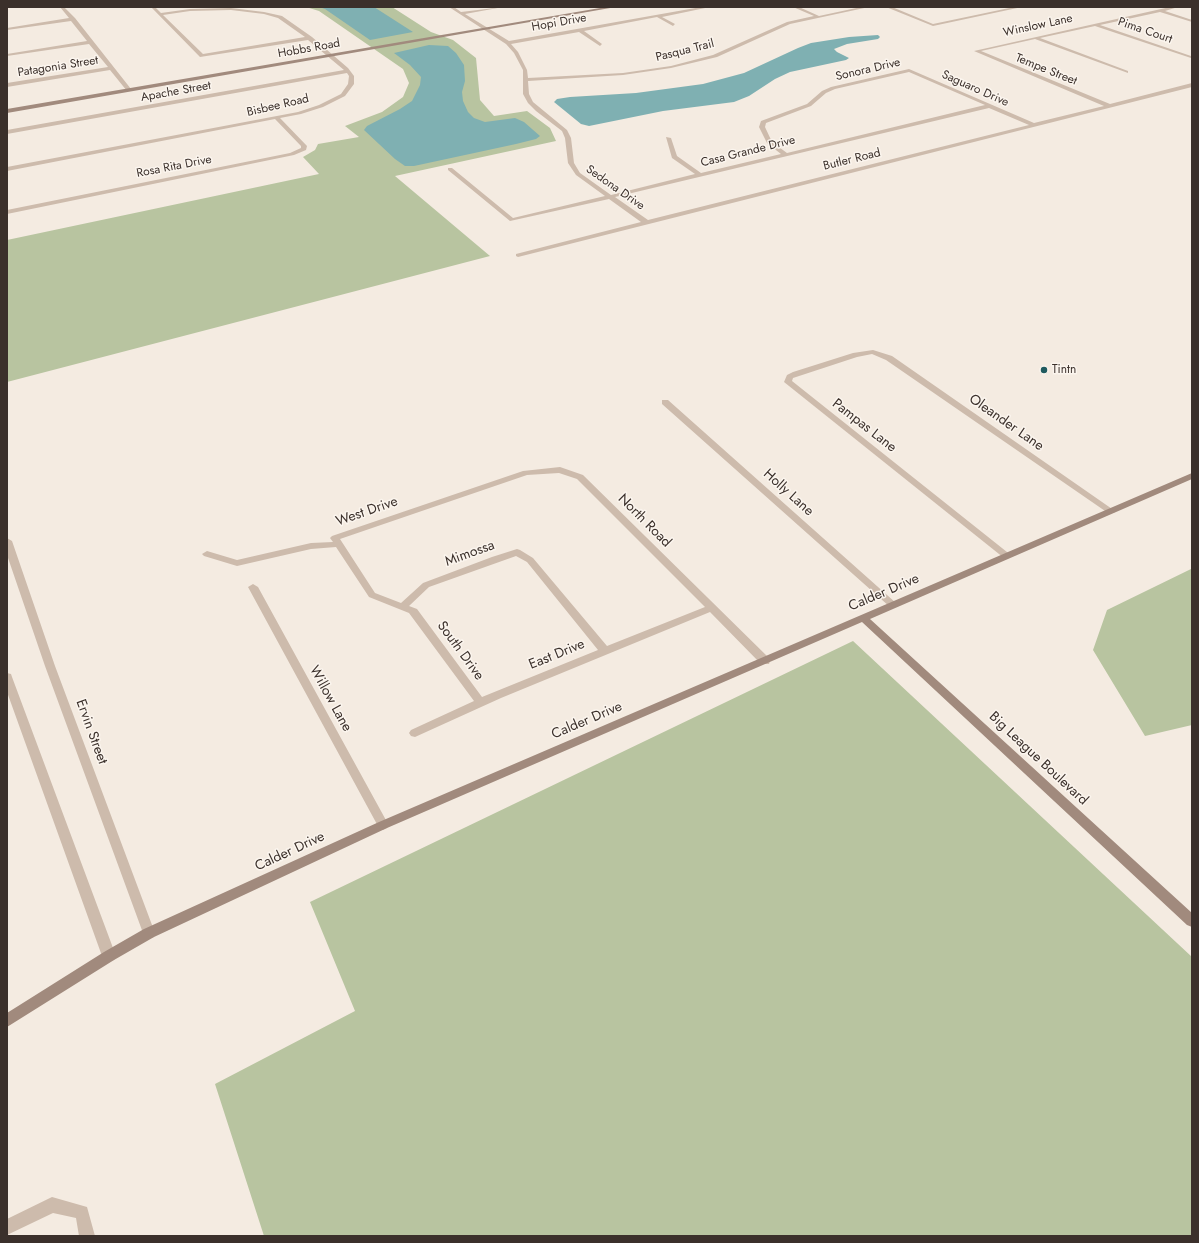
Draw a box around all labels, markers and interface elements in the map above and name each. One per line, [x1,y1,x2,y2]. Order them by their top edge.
street label: Hopi Drive [530,11,588,35]
street label: Winslow Lane [1002,12,1074,40]
street label: Pima Court [1116,15,1174,47]
street label: Hobbs Road [277,36,341,62]
street label: Pasqua Trail [654,37,716,65]
street label: Tempe Street [1013,51,1079,89]
street label: Patagonia Street [17,54,99,80]
street label: Sonora Drive [834,56,902,84]
street label: Saguaro Drive [939,68,1011,110]
street label: Apache Street [140,79,212,105]
street label: Bisbee Road [246,92,310,120]
street label: Casa Grande Drive [699,133,797,171]
street label: Butler Road [822,146,882,174]
street label: Rosa Rita Drive [135,153,213,181]
street label: Sedona Drive [583,162,647,214]
place label: Tintn [1052,363,1076,377]
marker: Tintn [1039,365,1049,375]
street label: Oleander Lane [965,391,1047,455]
street label: Pampas Lane [828,396,900,456]
street label: Holly Lane [759,466,817,520]
street label: North Road [614,491,674,551]
street label: West Drive [334,494,400,530]
street label: Mimossa [443,537,497,571]
street label: Calder Drive [846,571,922,615]
street label: South Drive [433,618,487,684]
street label: East Drive [527,636,587,674]
street label: Willow Lane [305,663,355,735]
street label: Ervin Street [72,697,110,767]
street label: Calder Drive [549,699,625,743]
street label: Big League Boulevard [985,709,1091,809]
street label: Calder Drive [253,829,327,875]

